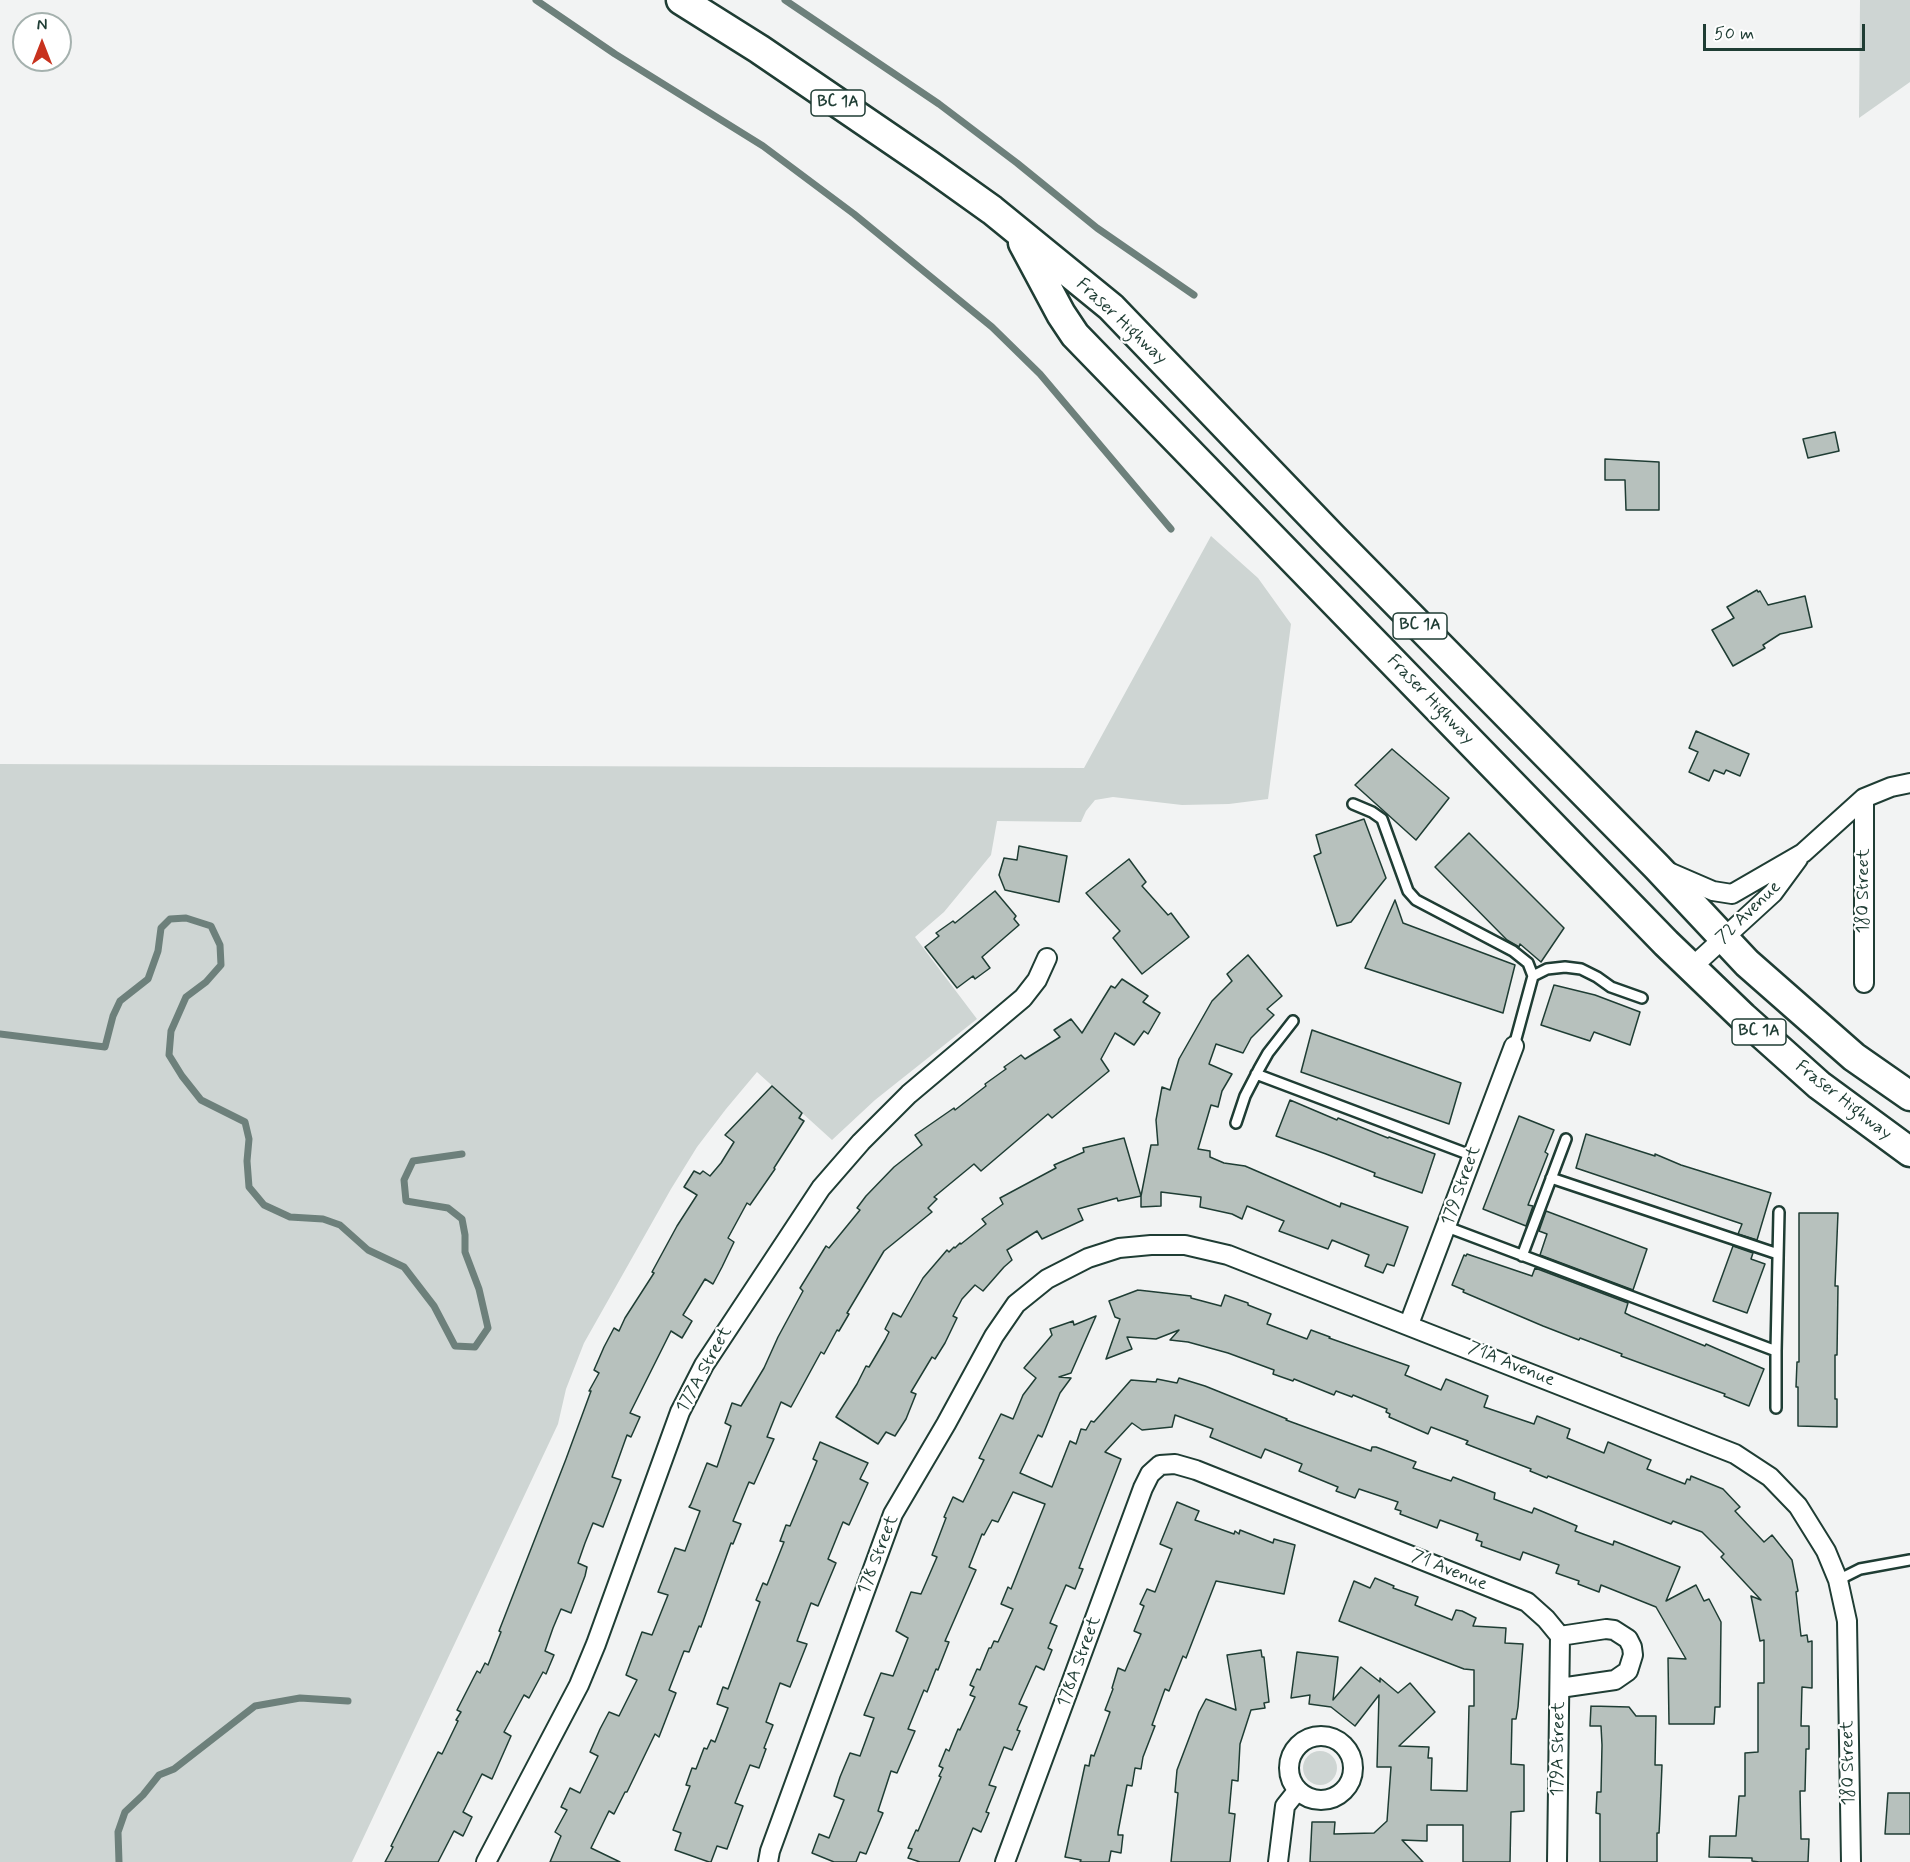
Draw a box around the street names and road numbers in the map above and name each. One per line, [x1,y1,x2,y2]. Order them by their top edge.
road number: BC 1A [811,90,865,116]
street label: Fraser Highway [1071,274,1171,370]
road number: BC 1A [1393,613,1447,639]
street label: Fraser Highway [1382,651,1478,749]
street label: 180 Street [1853,848,1875,934]
street label: 72 Avenue [1712,877,1786,949]
road number: BC 1A [1732,1019,1786,1045]
street label: Fraser Highway [1790,1057,1896,1145]
street label: 179 Street [1438,1143,1486,1229]
street label: 177A Street [672,1323,738,1417]
street label: 71A Avenue [1464,1338,1558,1392]
street label: 178 Street [854,1512,904,1598]
street label: 71 Avenue [1408,1546,1490,1596]
street label: 178A Street [1054,1614,1106,1710]
street label: 179A Street [1547,1701,1571,1797]
street label: 180 Street [1837,1720,1861,1806]

